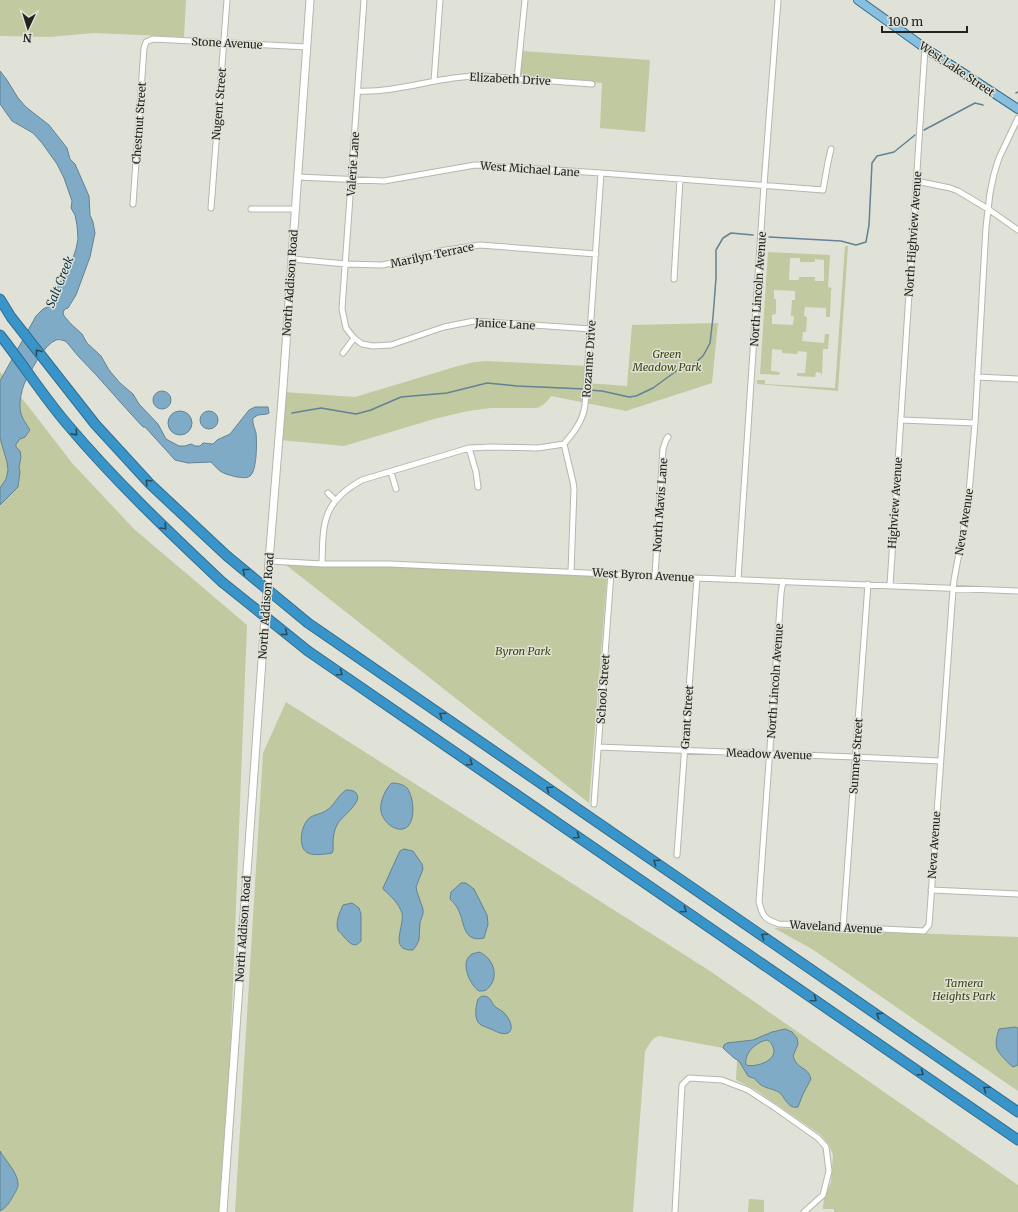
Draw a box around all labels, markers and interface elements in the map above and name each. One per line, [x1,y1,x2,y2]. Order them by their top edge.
north arrow [8,8,48,48]
scale bar [882,8,967,34]
text: 100 m [888,14,923,29]
text: N [22,31,32,45]
street label: Stone Avenue [191,34,263,52]
street label: West Lake Street [916,38,998,100]
street label: Nugent Street [209,66,229,141]
street label: Elizabeth Drive [469,70,551,88]
street label: Chestnut Street [129,81,149,165]
street label: Valerie Lane [344,131,362,198]
street label: West Michael Lane [479,158,580,179]
street label: North Highview Avenue [902,171,924,297]
street label: North Addison Road [279,229,301,337]
street label: North Lincoln Avenue [747,231,769,347]
street label: Marilyn Terrace [389,239,475,271]
water label: Salt Creek [42,254,77,310]
street label: Janice Lane [473,315,536,333]
street label: Rozanne Drive [579,320,599,398]
park label: Green Meadow Park [632,347,701,374]
one-way arrow [36,349,43,356]
one-way arrow [70,428,77,435]
street label: Highview Avenue [885,456,905,549]
street label: North Mavis Lane [650,457,670,553]
one-way arrow [145,479,153,487]
street label: Neva Avenue [952,487,976,556]
one-way arrow [159,522,167,530]
street label: North Addison Road [255,552,277,660]
street label: West Byron Avenue [591,565,694,585]
one-way arrow [243,569,250,576]
street label: North Lincoln Avenue [764,623,786,739]
one-way arrow [281,628,288,635]
park label: Byron Park [495,644,551,658]
street label: School Street [594,653,612,724]
one-way arrow [336,668,343,676]
street label: Grant Street [678,684,696,749]
one-way arrow [439,712,446,720]
street label: Sumner Street [846,717,866,794]
street label: Meadow Avenue [726,746,812,763]
one-way arrow [466,758,473,765]
one-way arrow [546,786,553,794]
street label: Neva Avenue [925,811,943,879]
one-way arrow [573,831,580,838]
one-way arrow [654,860,661,867]
street label: North Addison Road [232,875,254,983]
one-way arrow [680,905,687,912]
street label: Waveland Avenue [788,918,883,936]
one-way arrow [761,934,768,941]
park label: Tamera Heights Park [931,976,996,1003]
one-way arrow [809,994,816,1001]
one-way arrow [876,1012,883,1020]
one-way arrow [916,1068,923,1075]
one-way arrow [983,1086,990,1094]

